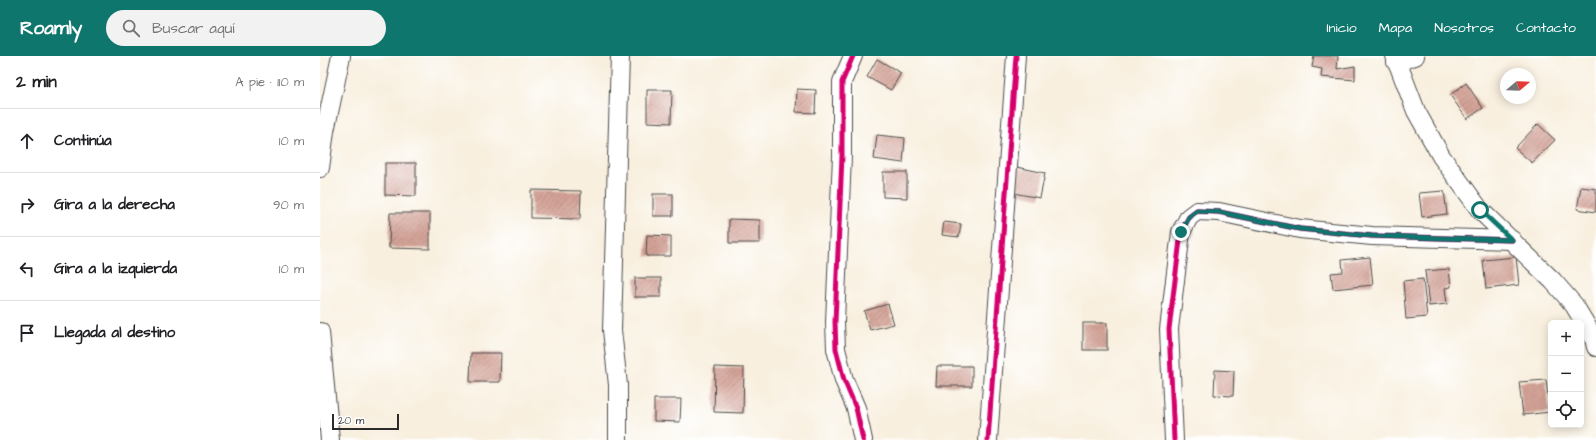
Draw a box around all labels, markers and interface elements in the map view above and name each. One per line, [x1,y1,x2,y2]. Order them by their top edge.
search box [106,10,386,46]
text: Roamly [20,15,82,42]
icon: search [120,17,142,39]
text: Buscar aquí [152,18,235,39]
text: Inicio [1326,18,1357,38]
text: Mapa [1379,18,1412,38]
text: Nosotros [1434,18,1494,38]
text: Contacto [1516,18,1576,38]
north arrow [1500,68,1536,104]
text: 2 min [16,70,57,94]
text: A pie · 110 m [235,73,304,91]
icon: ahead [16,130,38,152]
text: Continúa [54,130,112,151]
text: 10 m [279,132,304,150]
icon: right [16,194,38,216]
text: Gira a la derecha [54,194,175,215]
text: 90 m [273,196,304,214]
route start [1471,201,1489,219]
route end [1172,223,1190,241]
icon: left [16,258,38,280]
text: Gira a la izquierda [54,258,177,279]
text: 10 m [279,260,304,278]
map controls [1548,320,1584,428]
button: + [1548,320,1584,356]
icon: arrive [16,322,38,344]
text: Llegada al destino [54,322,175,343]
button: − [1548,356,1584,392]
button: locate [1548,392,1584,428]
scale bar [332,412,399,431]
text: 20 m [338,413,364,428]

